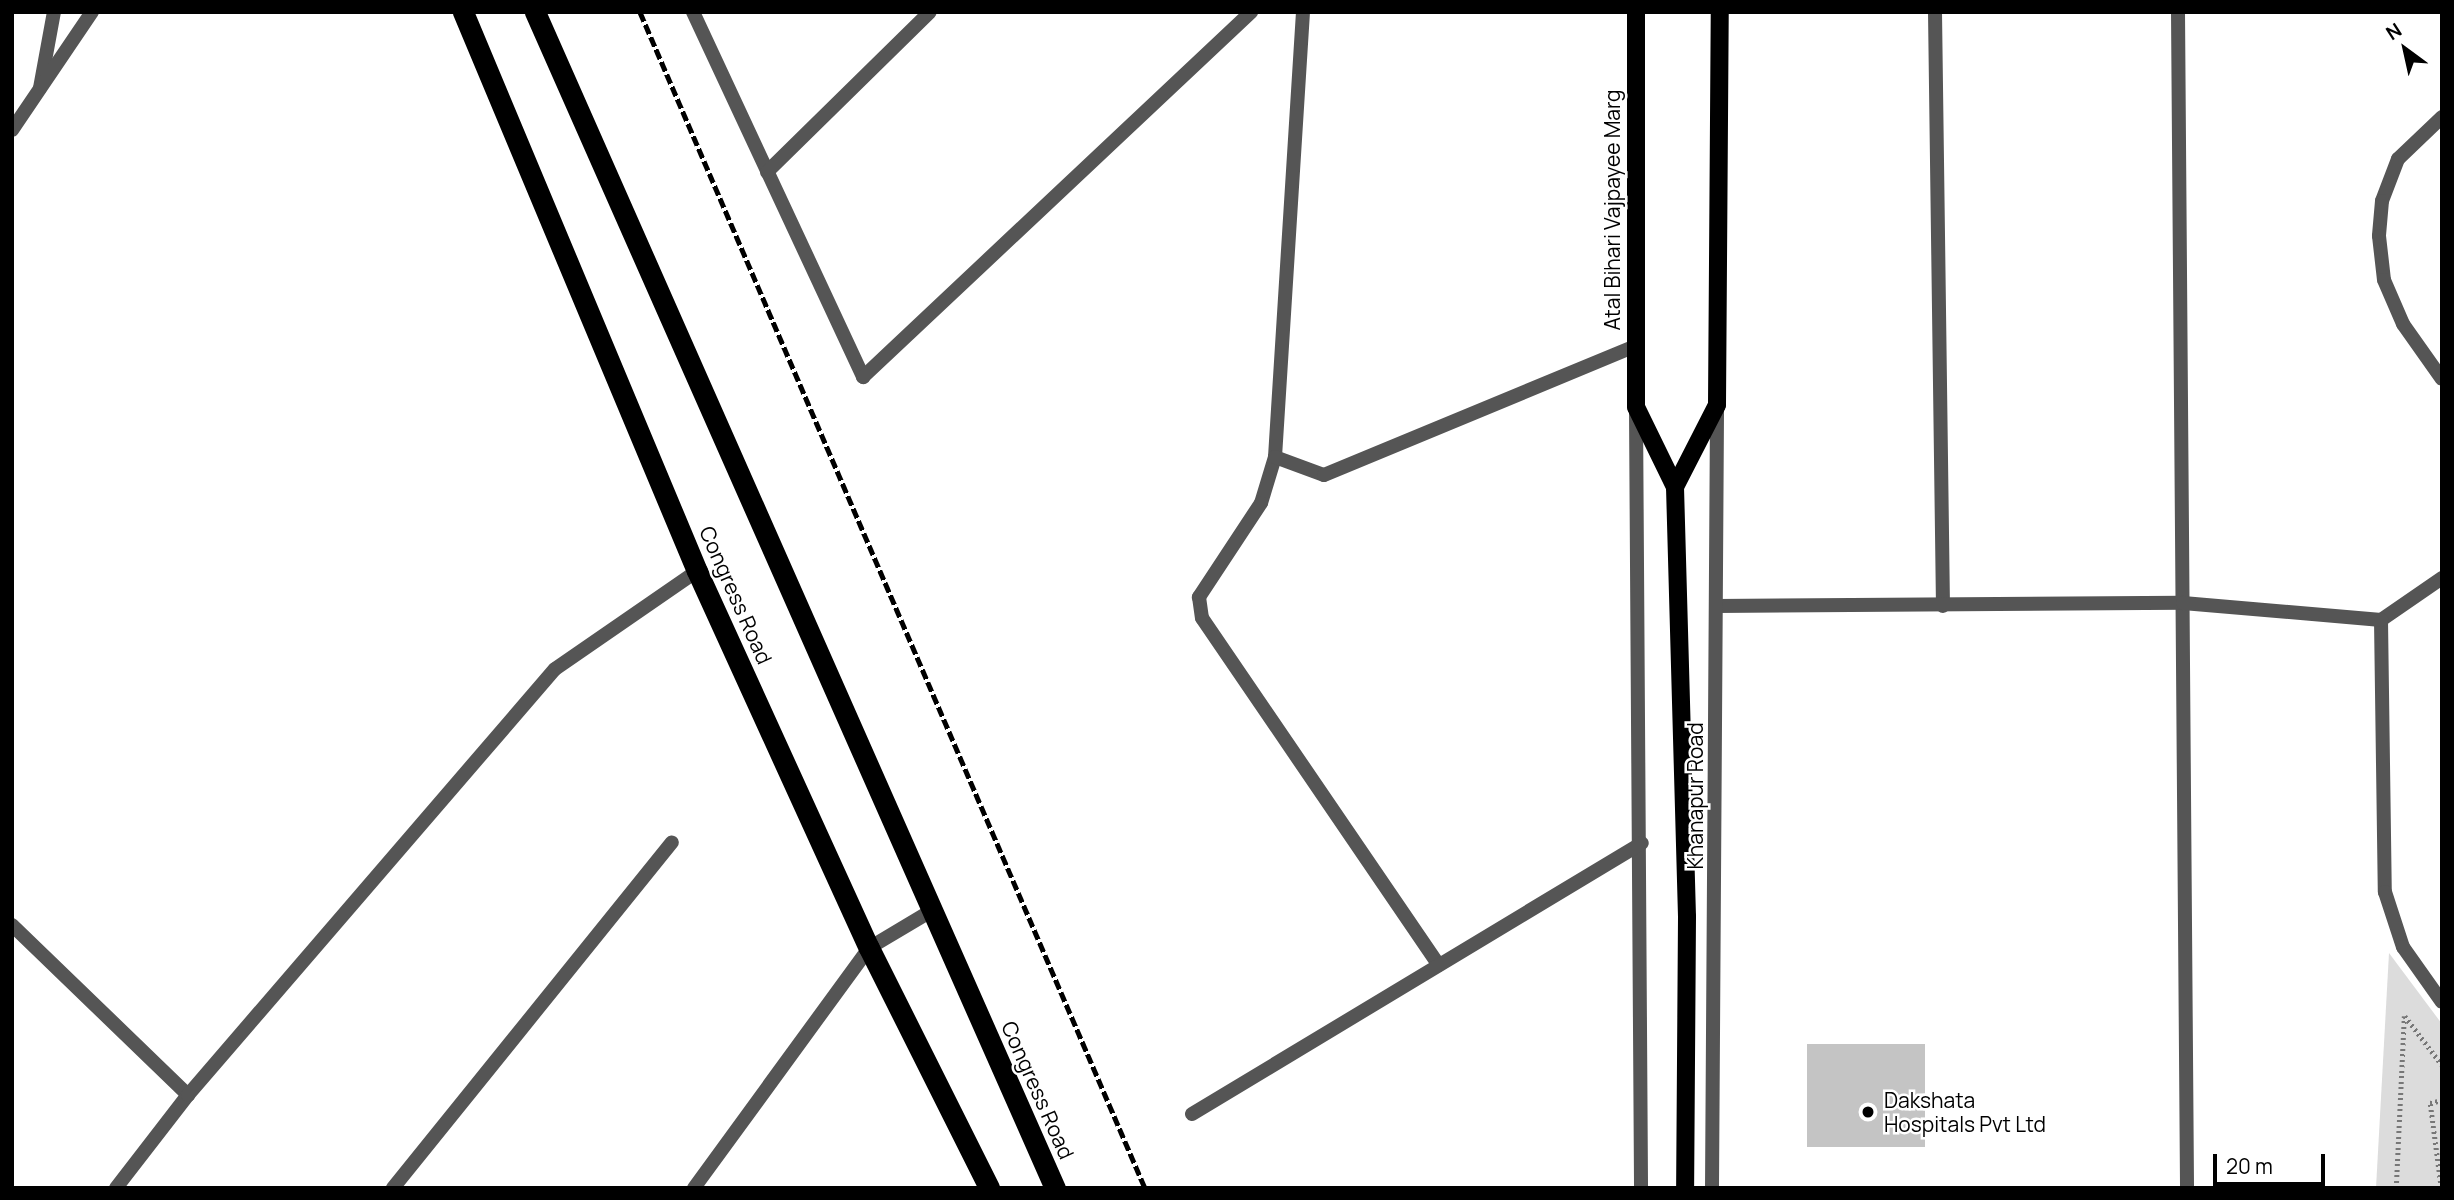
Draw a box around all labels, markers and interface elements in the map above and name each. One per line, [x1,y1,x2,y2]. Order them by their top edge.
north arrow [2370,14,2440,84]
text: N [2381,17,2406,46]
street label: Atal Bihari Vajpayee Marg [1599,89,1625,331]
street label: Congress Road [694,522,778,668]
street label: Khanapur Road [1682,722,1708,870]
street label: Congress Road [996,1017,1080,1163]
place label: Dakshata Hospitals Pvt Ltd [1884,1087,2046,1137]
marker: Dakshata Hospitals Pvt Ltd [1858,1102,1878,1122]
scale bar [2216,1140,2328,1184]
text: 20 m [2226,1152,2273,1180]

